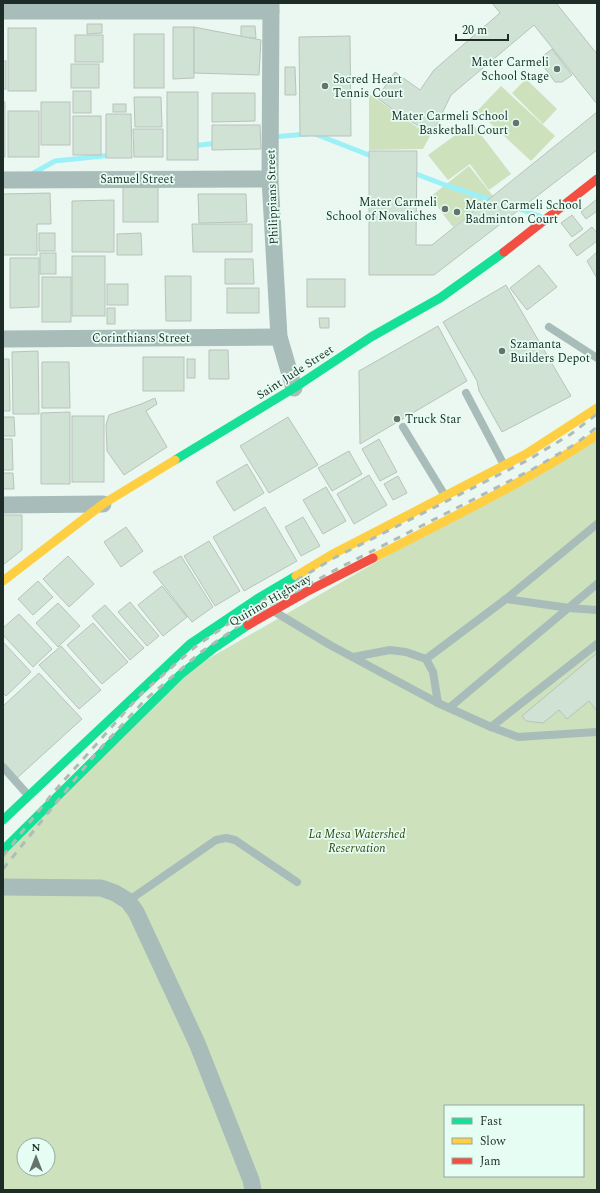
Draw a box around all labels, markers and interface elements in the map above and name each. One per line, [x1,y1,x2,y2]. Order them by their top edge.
scale bar [456,16,508,42]
text: 20 m [462,21,487,40]
place label: Mater Carmeli School Stage [471,53,549,86]
marker: Mater Carmeli School Stage [552,64,562,74]
place label: Sacred Heart Tennis Court [333,70,403,103]
marker: Sacred Heart Tennis Court [320,81,330,91]
place label: Mater Carmeli School Basketball Court [391,107,508,140]
marker: Mater Carmeli School Basketball Court [511,118,521,128]
street label: Philippians Street [261,149,284,245]
street label: Samuel Street [100,170,174,189]
place label: Mater Carmeli School of Novaliches [326,193,437,226]
place label: Mater Carmeli School Badminton Court [465,196,582,229]
marker: Mater Carmeli School of Novaliches [440,204,450,214]
marker: Mater Carmeli School Badminton Court [452,207,462,217]
street label: Corinthians Street [92,329,190,348]
place label: Szamanta Builders Depot [510,335,590,368]
street label: Saint Jude Street [253,340,338,405]
marker: Szamanta Builders Depot [497,346,507,356]
place label: Truck Star [405,410,461,429]
marker: Truck Star [392,414,402,424]
street label: Quirino Highway [225,568,316,632]
park label: La Mesa Watershed Reservation [308,825,406,858]
legend [444,1105,584,1177]
text: Fast [480,1112,502,1131]
text: Slow [480,1132,506,1151]
north arrow [16,1137,56,1177]
text: N [32,1139,41,1156]
text: Jam [480,1152,501,1171]

